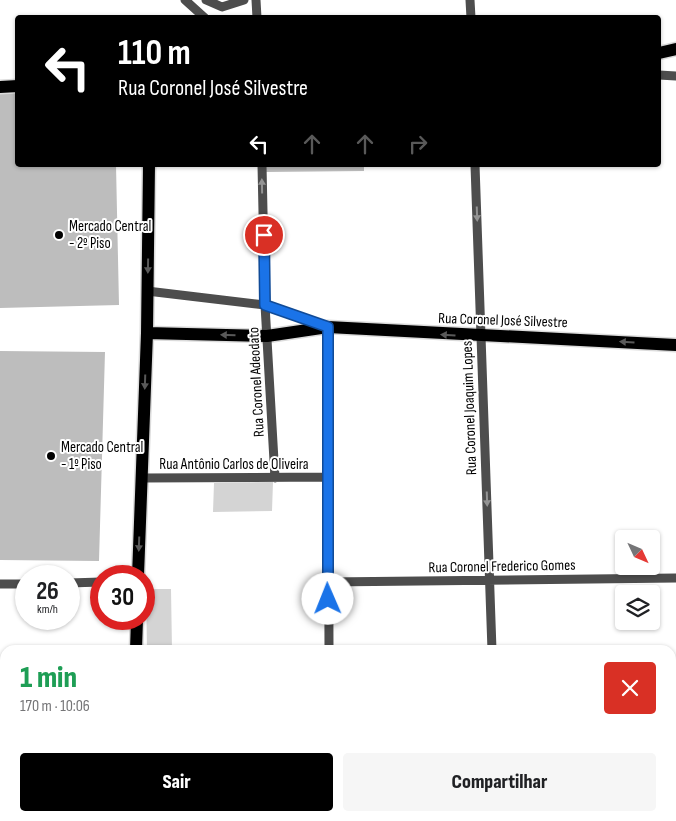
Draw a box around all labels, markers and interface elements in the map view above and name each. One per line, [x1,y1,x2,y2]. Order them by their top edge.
text: 110 m [118,32,191,75]
icon: left [35,35,100,100]
text: Rua Coronel José Silvestre [118,75,308,102]
icon: left [245,130,273,158]
icon: ahead [298,130,326,158]
icon: ahead [351,130,379,158]
icon: right [404,130,432,158]
one-way arrow [258,178,266,194]
one-way arrow [473,206,481,222]
pin [243,214,285,256]
place label: Mercado Central - 2º Piso [69,217,151,253]
icon: arrive [250,221,278,249]
marker: Mercado Central - 2º Piso [53,229,65,241]
one-way arrow [144,258,152,274]
street label: Rua Coronel José Silvestre [438,309,568,332]
street label: Rua Coronel Adeodato [244,327,269,437]
one-way arrow [439,330,455,338]
one-way arrow [219,331,235,339]
one-way arrow [619,338,635,346]
street label: Rua Coronel Joaquim Lopes [458,341,481,475]
one-way arrow [141,374,149,390]
place label: Mercado Central - 1º Piso [61,438,143,474]
marker: Mercado Central - 1º Piso [45,450,57,462]
street label: Rua Antônio Carlos de Oliveira [159,455,309,474]
one-way arrow [483,491,491,507]
north arrow [615,530,660,575]
map controls [615,530,660,630]
one-way arrow [135,536,143,552]
street label: Rua Coronel Frederico Gomes [428,556,576,577]
speed limit sign: 30 [90,565,155,630]
position arrow [301,572,353,624]
text: 26 [36,576,59,607]
button: layers [615,585,660,630]
text: km/h [37,602,58,617]
text: 1 min [20,660,77,696]
button: close [604,662,656,714]
text: 170 m · 10:06 [20,697,90,716]
button: Sair [20,753,333,811]
button: Compartilhar [343,753,656,811]

